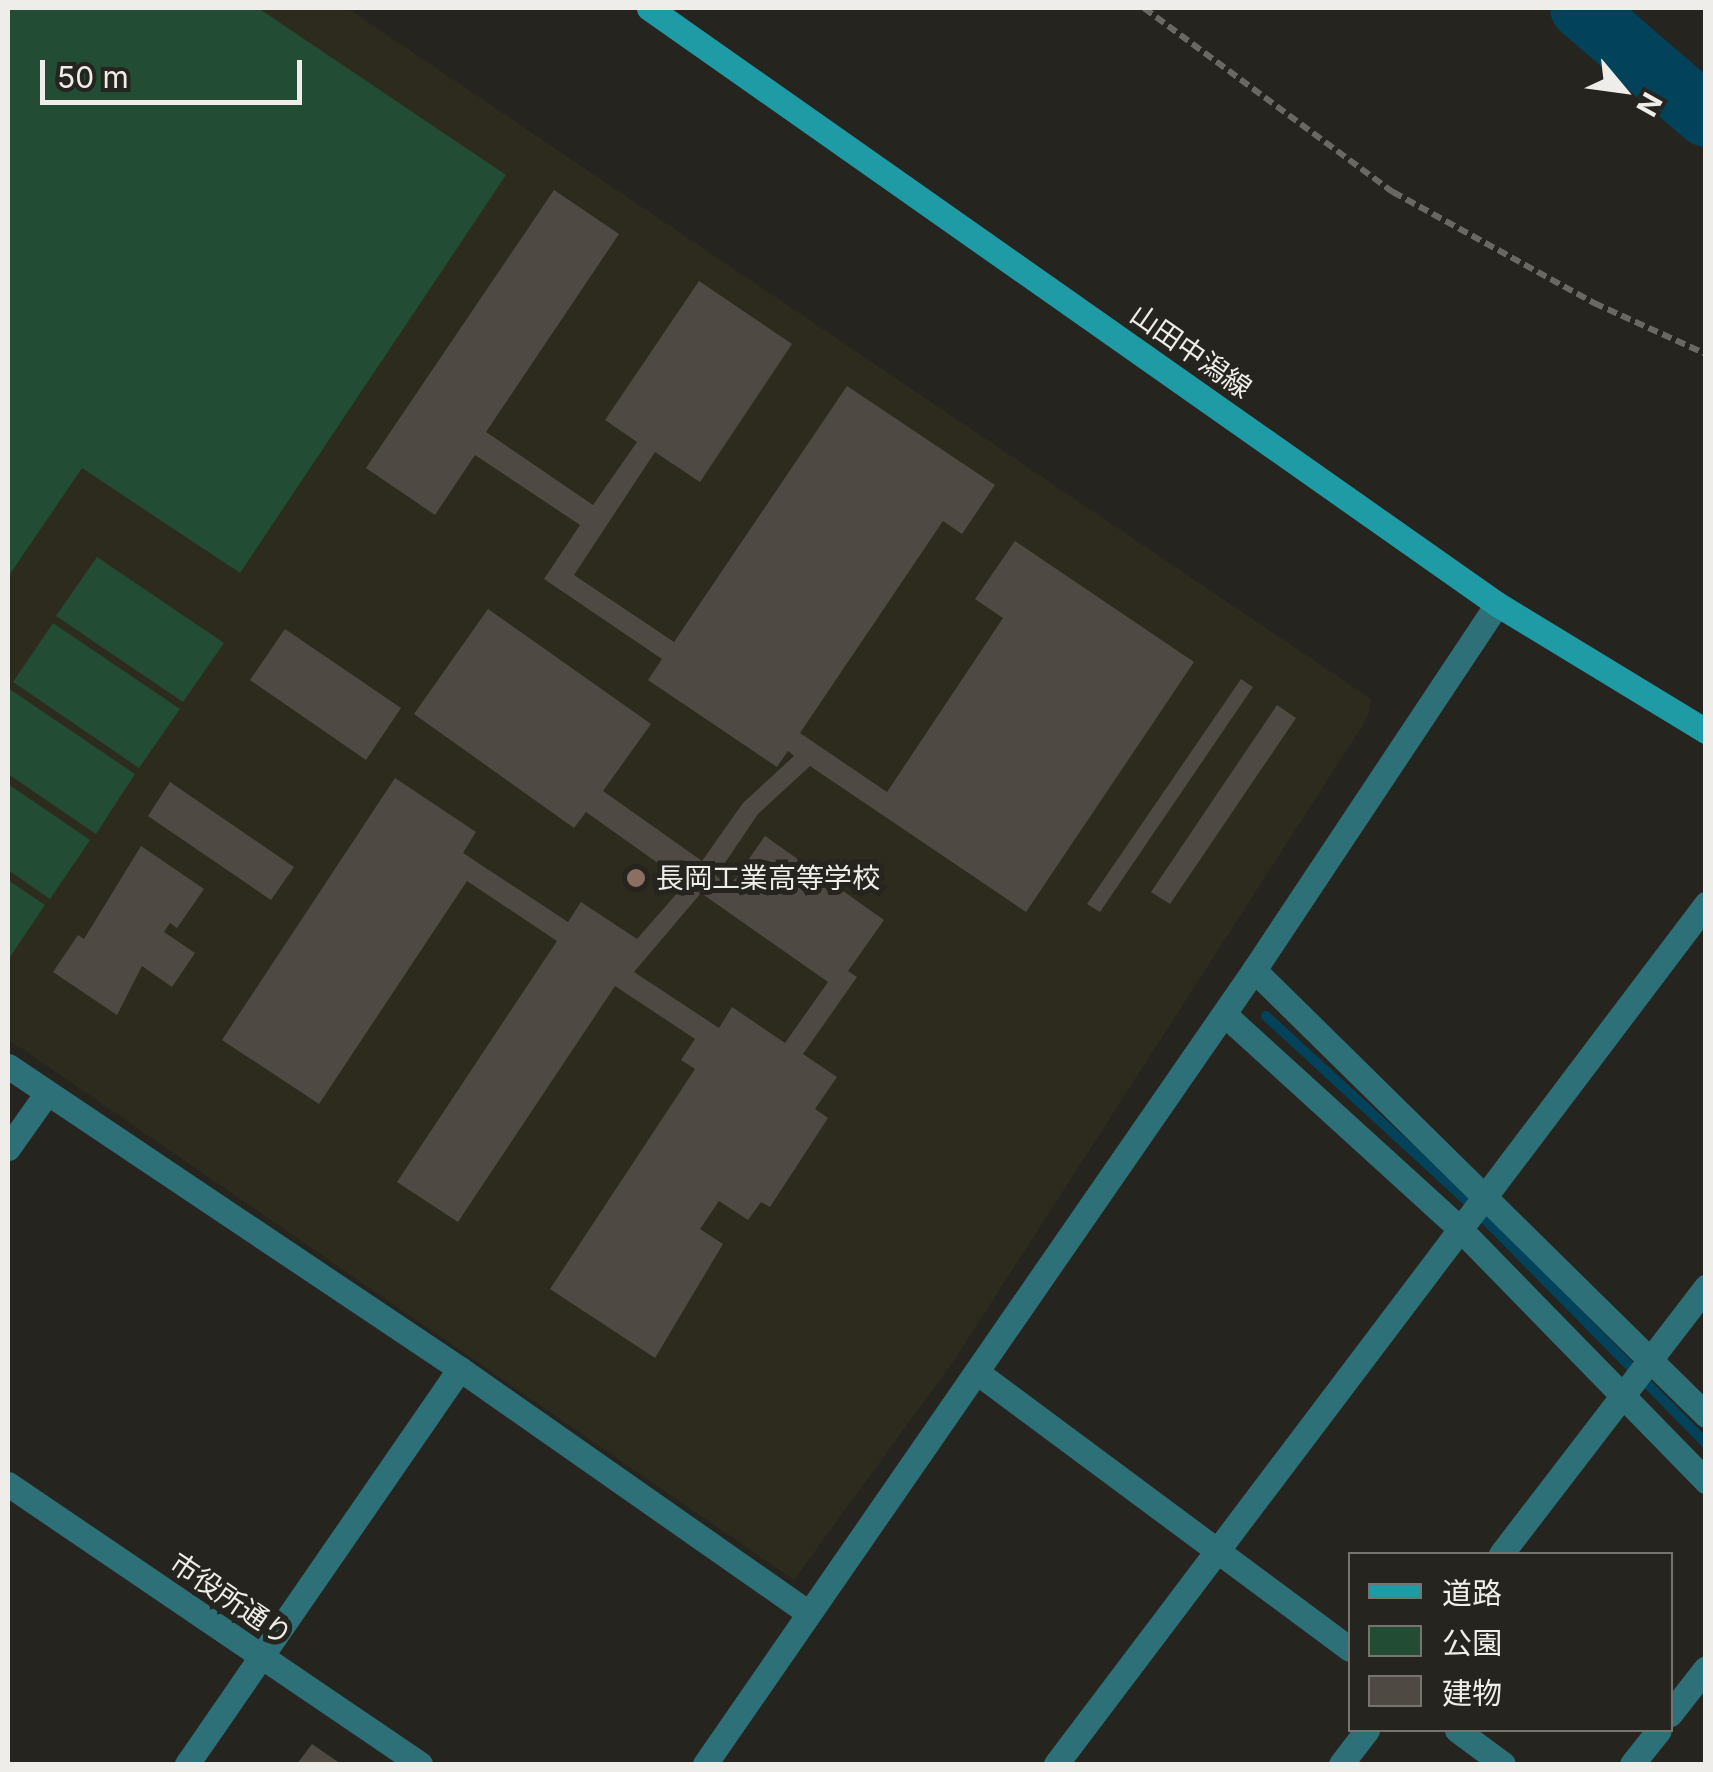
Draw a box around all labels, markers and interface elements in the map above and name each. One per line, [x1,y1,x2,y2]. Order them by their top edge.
scale bar [45,40,308,102]
north arrow [1573,40,1673,140]
text: 50 m [57,59,129,95]
text: N [1629,87,1669,122]
street label: 山田中潟線 [1124,297,1258,405]
place label: 長岡工業高等学校 [656,861,880,895]
marker: 長岡工業高等学校 [625,867,647,889]
street label: 市役所通り [164,1546,298,1652]
legend [1348,1552,1673,1732]
text: 道路 [1442,1575,1502,1611]
text: 公園 [1442,1625,1502,1661]
text: 建物 [1442,1675,1502,1711]

